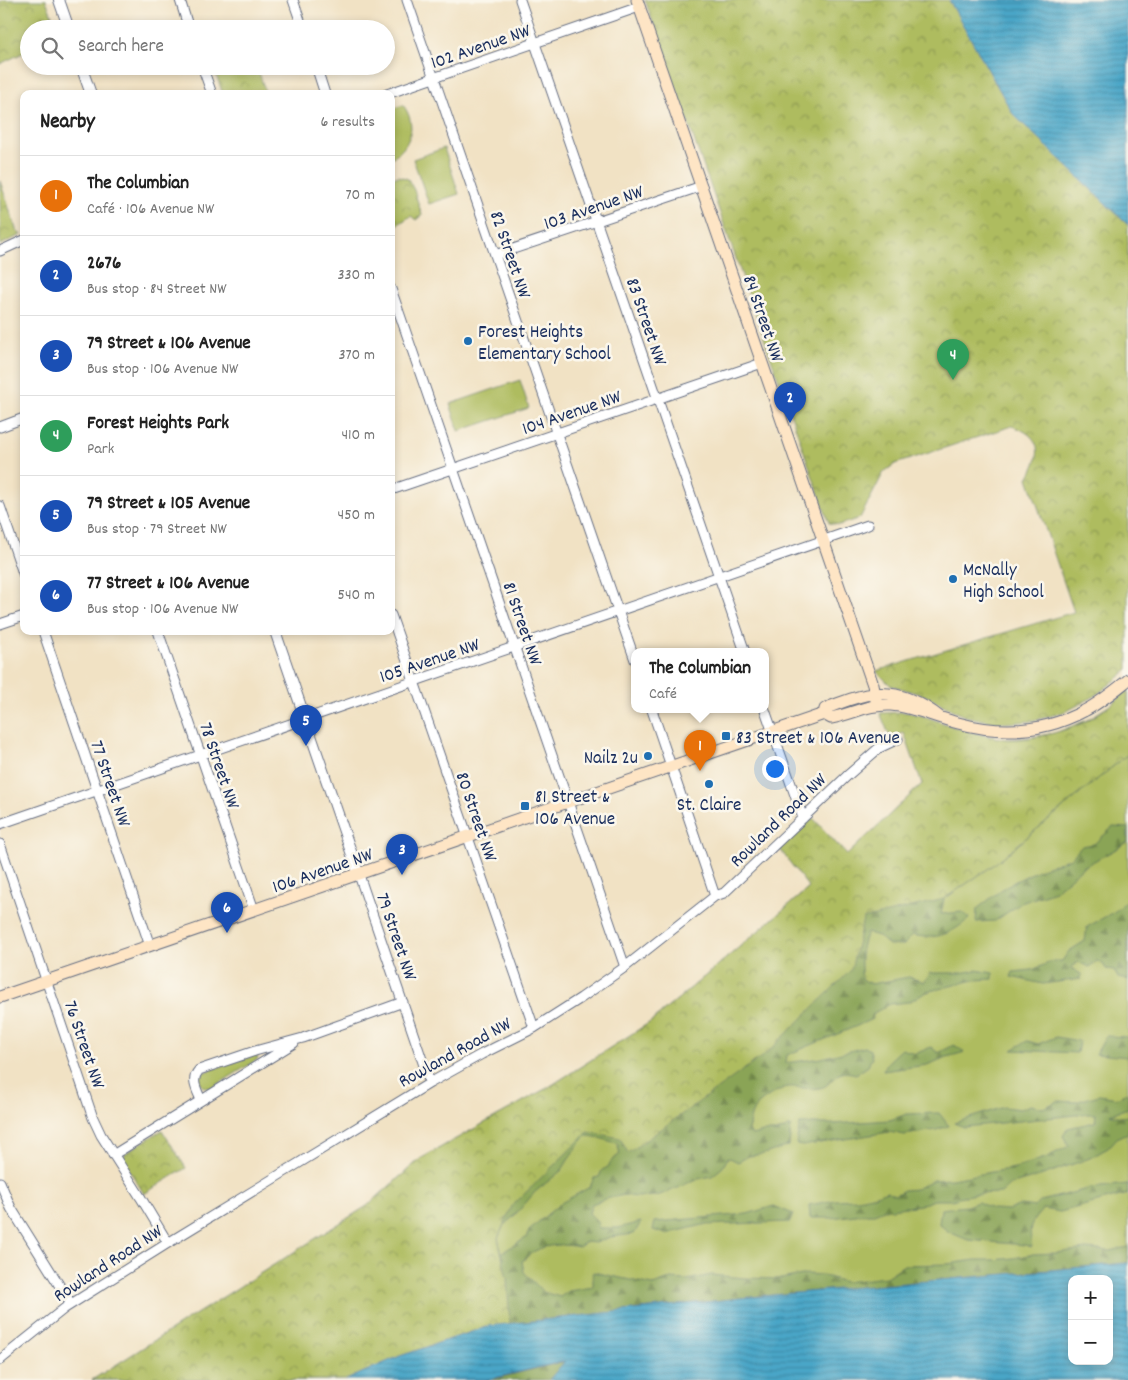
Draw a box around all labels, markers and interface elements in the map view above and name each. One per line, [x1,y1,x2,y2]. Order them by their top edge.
street label: 102 Avenue NW [428,19,535,78]
search box [20,20,395,75]
icon: search [38,34,66,62]
text: Search here [78,34,164,61]
text: Nearby [40,108,95,138]
text: 6 results [320,111,375,134]
text: The Columbian [87,171,189,198]
street label: 103 Avenue NW [541,180,648,239]
text: 1 [54,184,58,207]
text: 70 m [345,184,375,207]
text: Café · 106 Avenue NW [87,198,214,221]
street label: 82 Street NW [481,208,536,303]
text: 2676 [87,251,121,278]
text: 2 [53,264,60,287]
text: 330 m [337,264,375,287]
street label: 84 Street NW [734,272,789,366]
street label: 83 Street NW [617,275,672,370]
text: Bus stop · 84 Street NW [87,278,226,301]
place label: Forest Heights Elementary School [478,320,611,369]
text: 79 Street & 106 Avenue [87,331,251,358]
marker: Forest Heights Elementary School [462,335,474,347]
pin: 4 [937,339,969,380]
text: 3 [52,344,60,367]
text: 370 m [338,344,375,367]
text: Bus stop · 106 Avenue NW [87,358,238,381]
pin: 2 [774,382,806,423]
street label: 104 Avenue NW [519,385,625,444]
text: Forest Heights Park [87,411,229,438]
text: 4 [53,424,59,447]
text: 410 m [341,424,375,447]
text: Park [87,438,114,461]
text: 79 Street & 105 Avenue [87,491,250,518]
text: 5 [52,504,60,527]
text: 450 m [338,504,375,527]
text: Bus stop · 79 Street NW [87,518,227,541]
place label: McNally High School [963,558,1044,607]
text: 77 Street & 106 Avenue [87,571,249,598]
marker: McNally High School [947,573,959,585]
street label: 81 Street NW [494,579,548,670]
text: 6 [52,584,60,607]
text: 540 m [338,584,375,607]
text: Bus stop · 106 Avenue NW [87,598,238,621]
street label: 105 Avenue NW [376,633,484,692]
popup [631,648,769,713]
text: The Columbian [649,656,751,683]
text: Café [649,683,677,706]
pin: 5 [290,705,322,746]
street label: 78 Street NW [190,719,245,813]
place label: 83 Street & 106 Avenue [736,726,900,753]
pin: 1 [684,730,716,771]
marker: 83 Street & 106 Avenue [720,730,732,742]
street label: 77 Street NW [81,737,136,831]
place label: Nailz 2u [584,746,638,773]
marker: Nailz 2u [642,750,654,762]
your location [762,756,788,782]
street label: Rowland Road NW [725,768,834,875]
street label: 80 Street NW [447,769,503,866]
marker: St. Claire [703,778,715,790]
place label: 81 Street & 106 Avenue [535,785,615,834]
place label: St. Claire [677,793,741,820]
marker: 81 Street & 106 Avenue [519,800,531,812]
pin: 3 [386,834,418,875]
street label: 106 Avenue NW [269,842,377,902]
street label: 79 Street NW [367,890,422,985]
pin: 6 [211,892,243,933]
street label: 76 Street NW [55,997,110,1093]
street label: Rowland Road NW [394,1012,517,1096]
street label: Rowland Road NW [49,1219,169,1310]
map controls [1068,1275,1113,1365]
button: + [1068,1275,1113,1320]
button: − [1068,1320,1113,1365]

